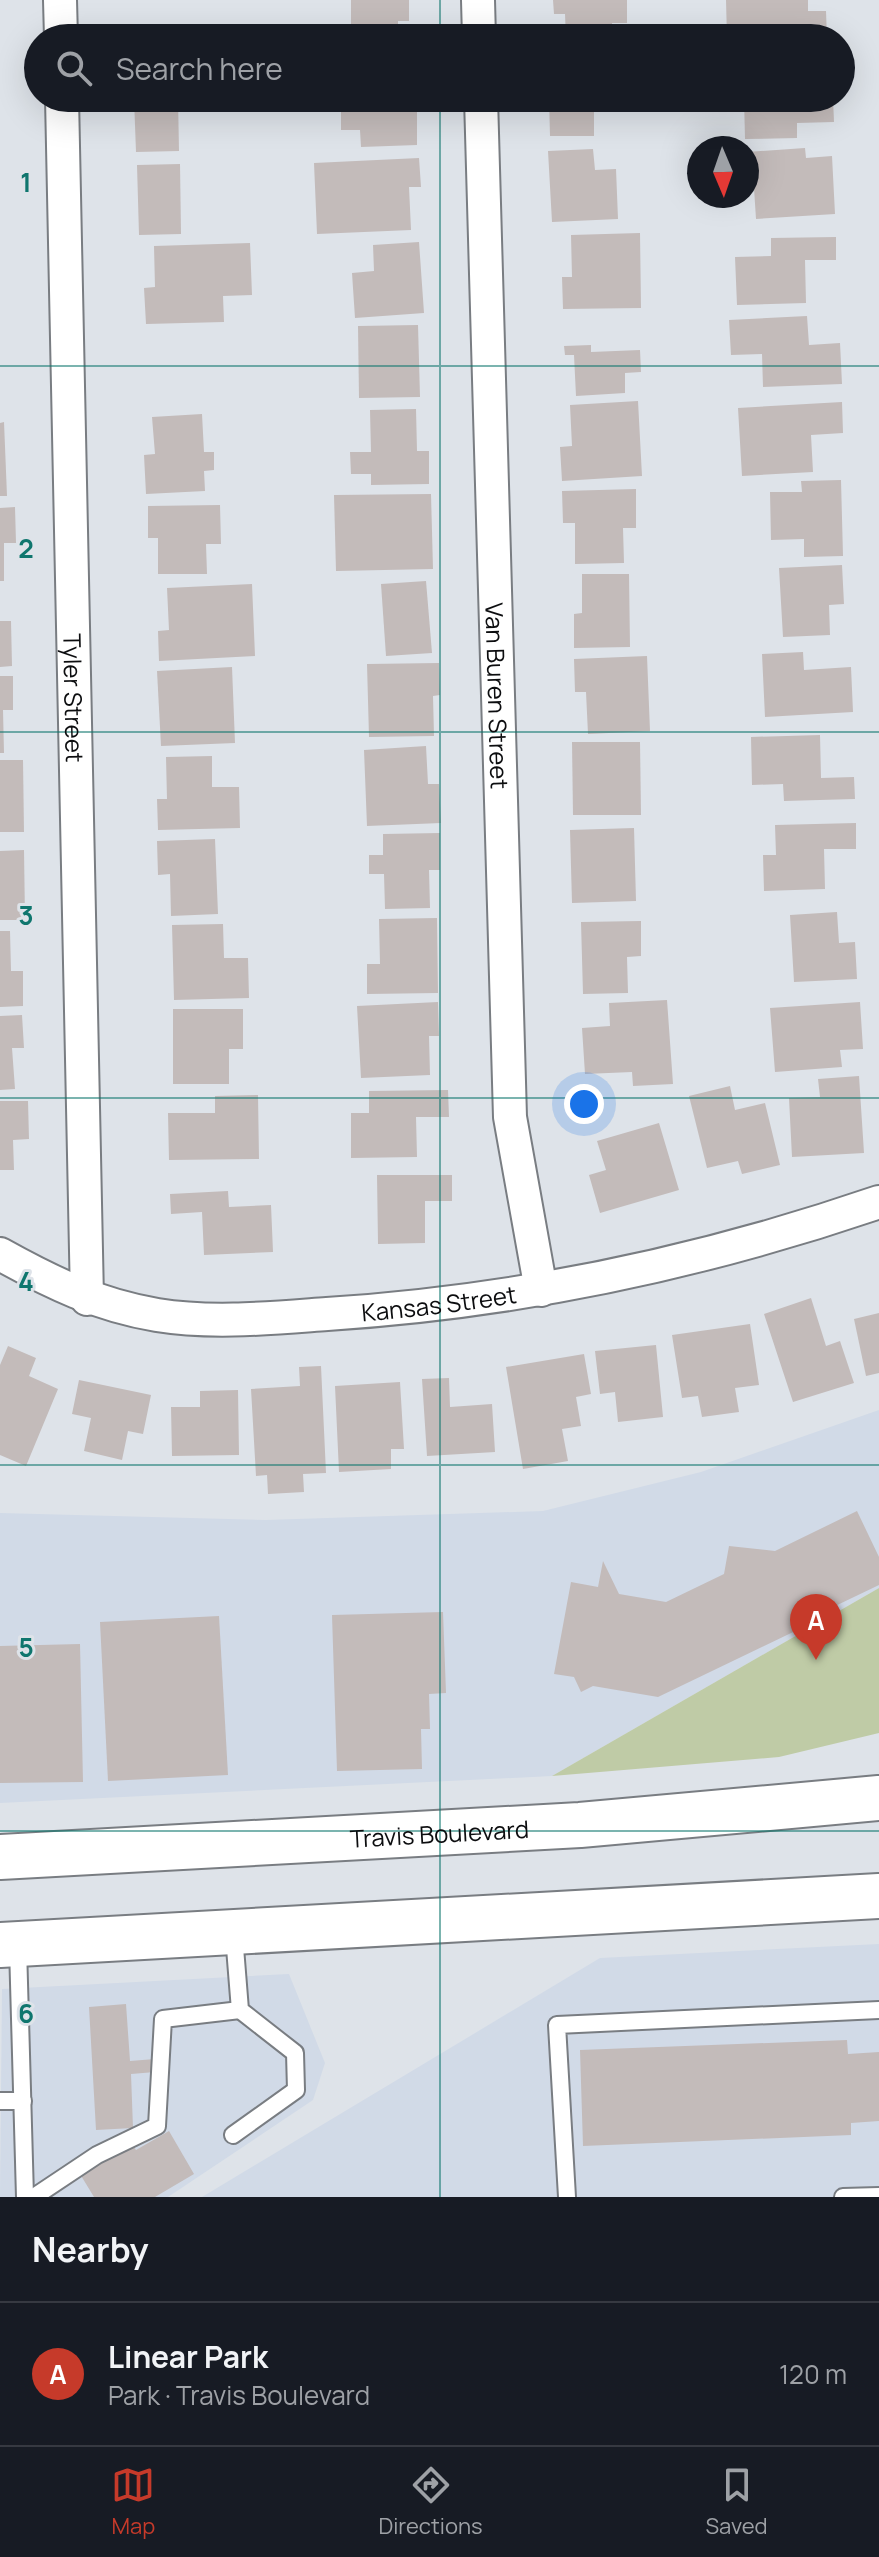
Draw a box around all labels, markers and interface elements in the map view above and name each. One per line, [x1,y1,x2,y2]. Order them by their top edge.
search box [24,24,855,112]
icon: search [52,46,96,90]
text: Search here [116,48,283,89]
north arrow [687,136,759,208]
text: 1 [20,164,32,200]
text: 2 [18,530,34,566]
street label: Van Buren Street [479,602,517,789]
street label: Tyler Street [57,633,92,763]
text: 3 [18,897,34,933]
your location [564,1084,604,1124]
text: 4 [18,1263,34,1299]
street label: Kansas Street [360,1277,518,1328]
pin: A [790,1594,842,1660]
text: 5 [18,1629,34,1665]
street label: Travis Boulevard [349,1811,530,1854]
text: 6 [18,1995,34,2031]
text: Nearby [32,2226,148,2272]
text: Linear Park [108,2336,268,2377]
text: A [49,2356,67,2392]
text: 120 m [779,2356,847,2392]
text: Park · Travis Boulevard [108,2377,370,2413]
tab: Map [111,2463,155,2541]
tab: Directions [378,2463,483,2541]
tab: Saved [706,2463,768,2541]

